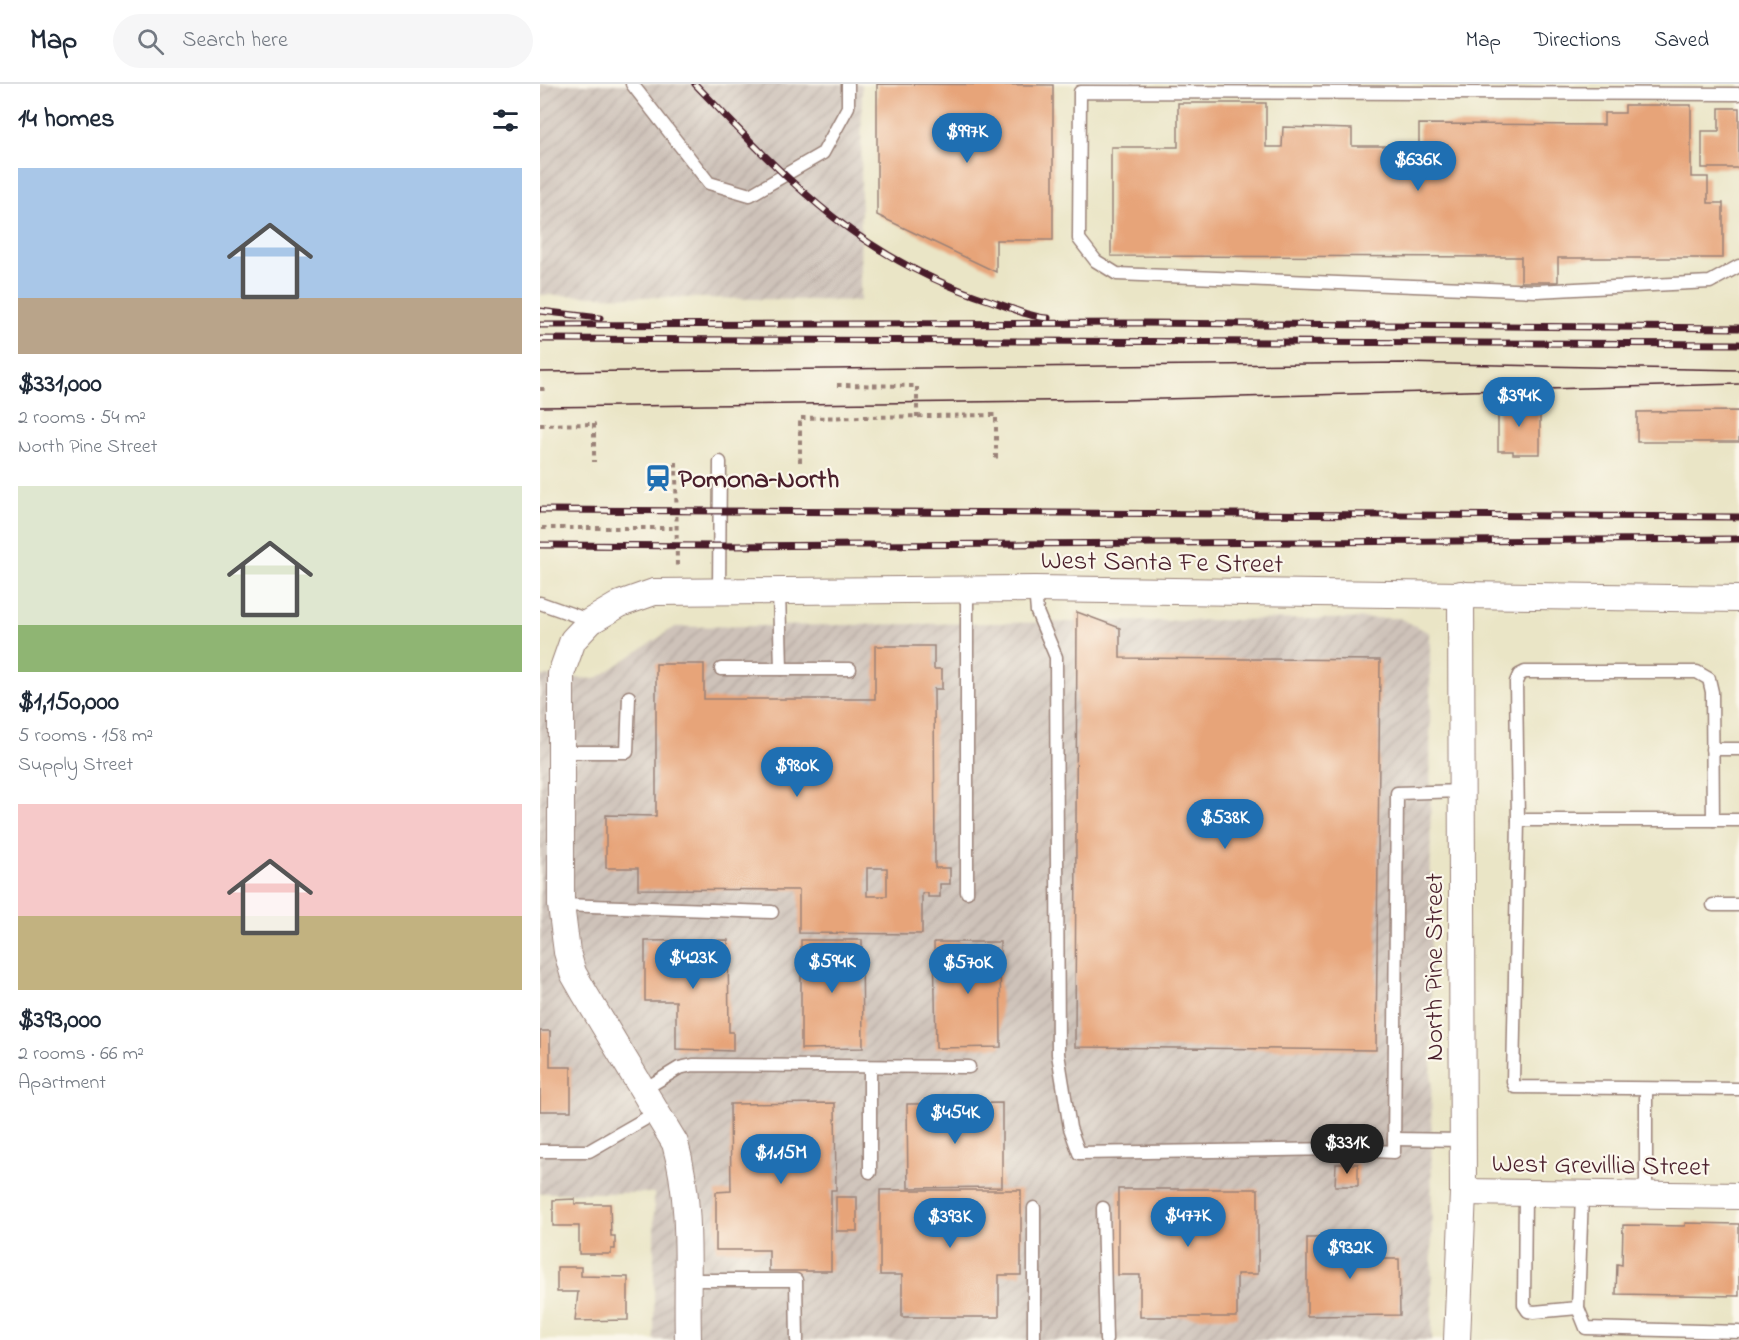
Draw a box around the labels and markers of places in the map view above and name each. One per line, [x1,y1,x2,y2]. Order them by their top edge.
pin: $997K [925,113,1009,164]
pin: $636K [1376,141,1460,192]
pin: $394K [1477,377,1561,428]
place label: Pomona–North [678,461,839,500]
station icon: Pomona–North [643,463,673,493]
pin: $980K [755,747,839,798]
pin: $538K [1183,799,1267,850]
pin: $423K [651,939,735,990]
pin: $594K [790,943,874,994]
pin: $570K [926,944,1010,995]
pin: $454K [913,1094,997,1145]
pin: $331K [1305,1124,1389,1175]
pin: $1.15M [732,1134,830,1185]
pin: $477K [1146,1197,1230,1248]
pin: $393K [908,1198,992,1249]
pin: $932K [1308,1229,1392,1280]

